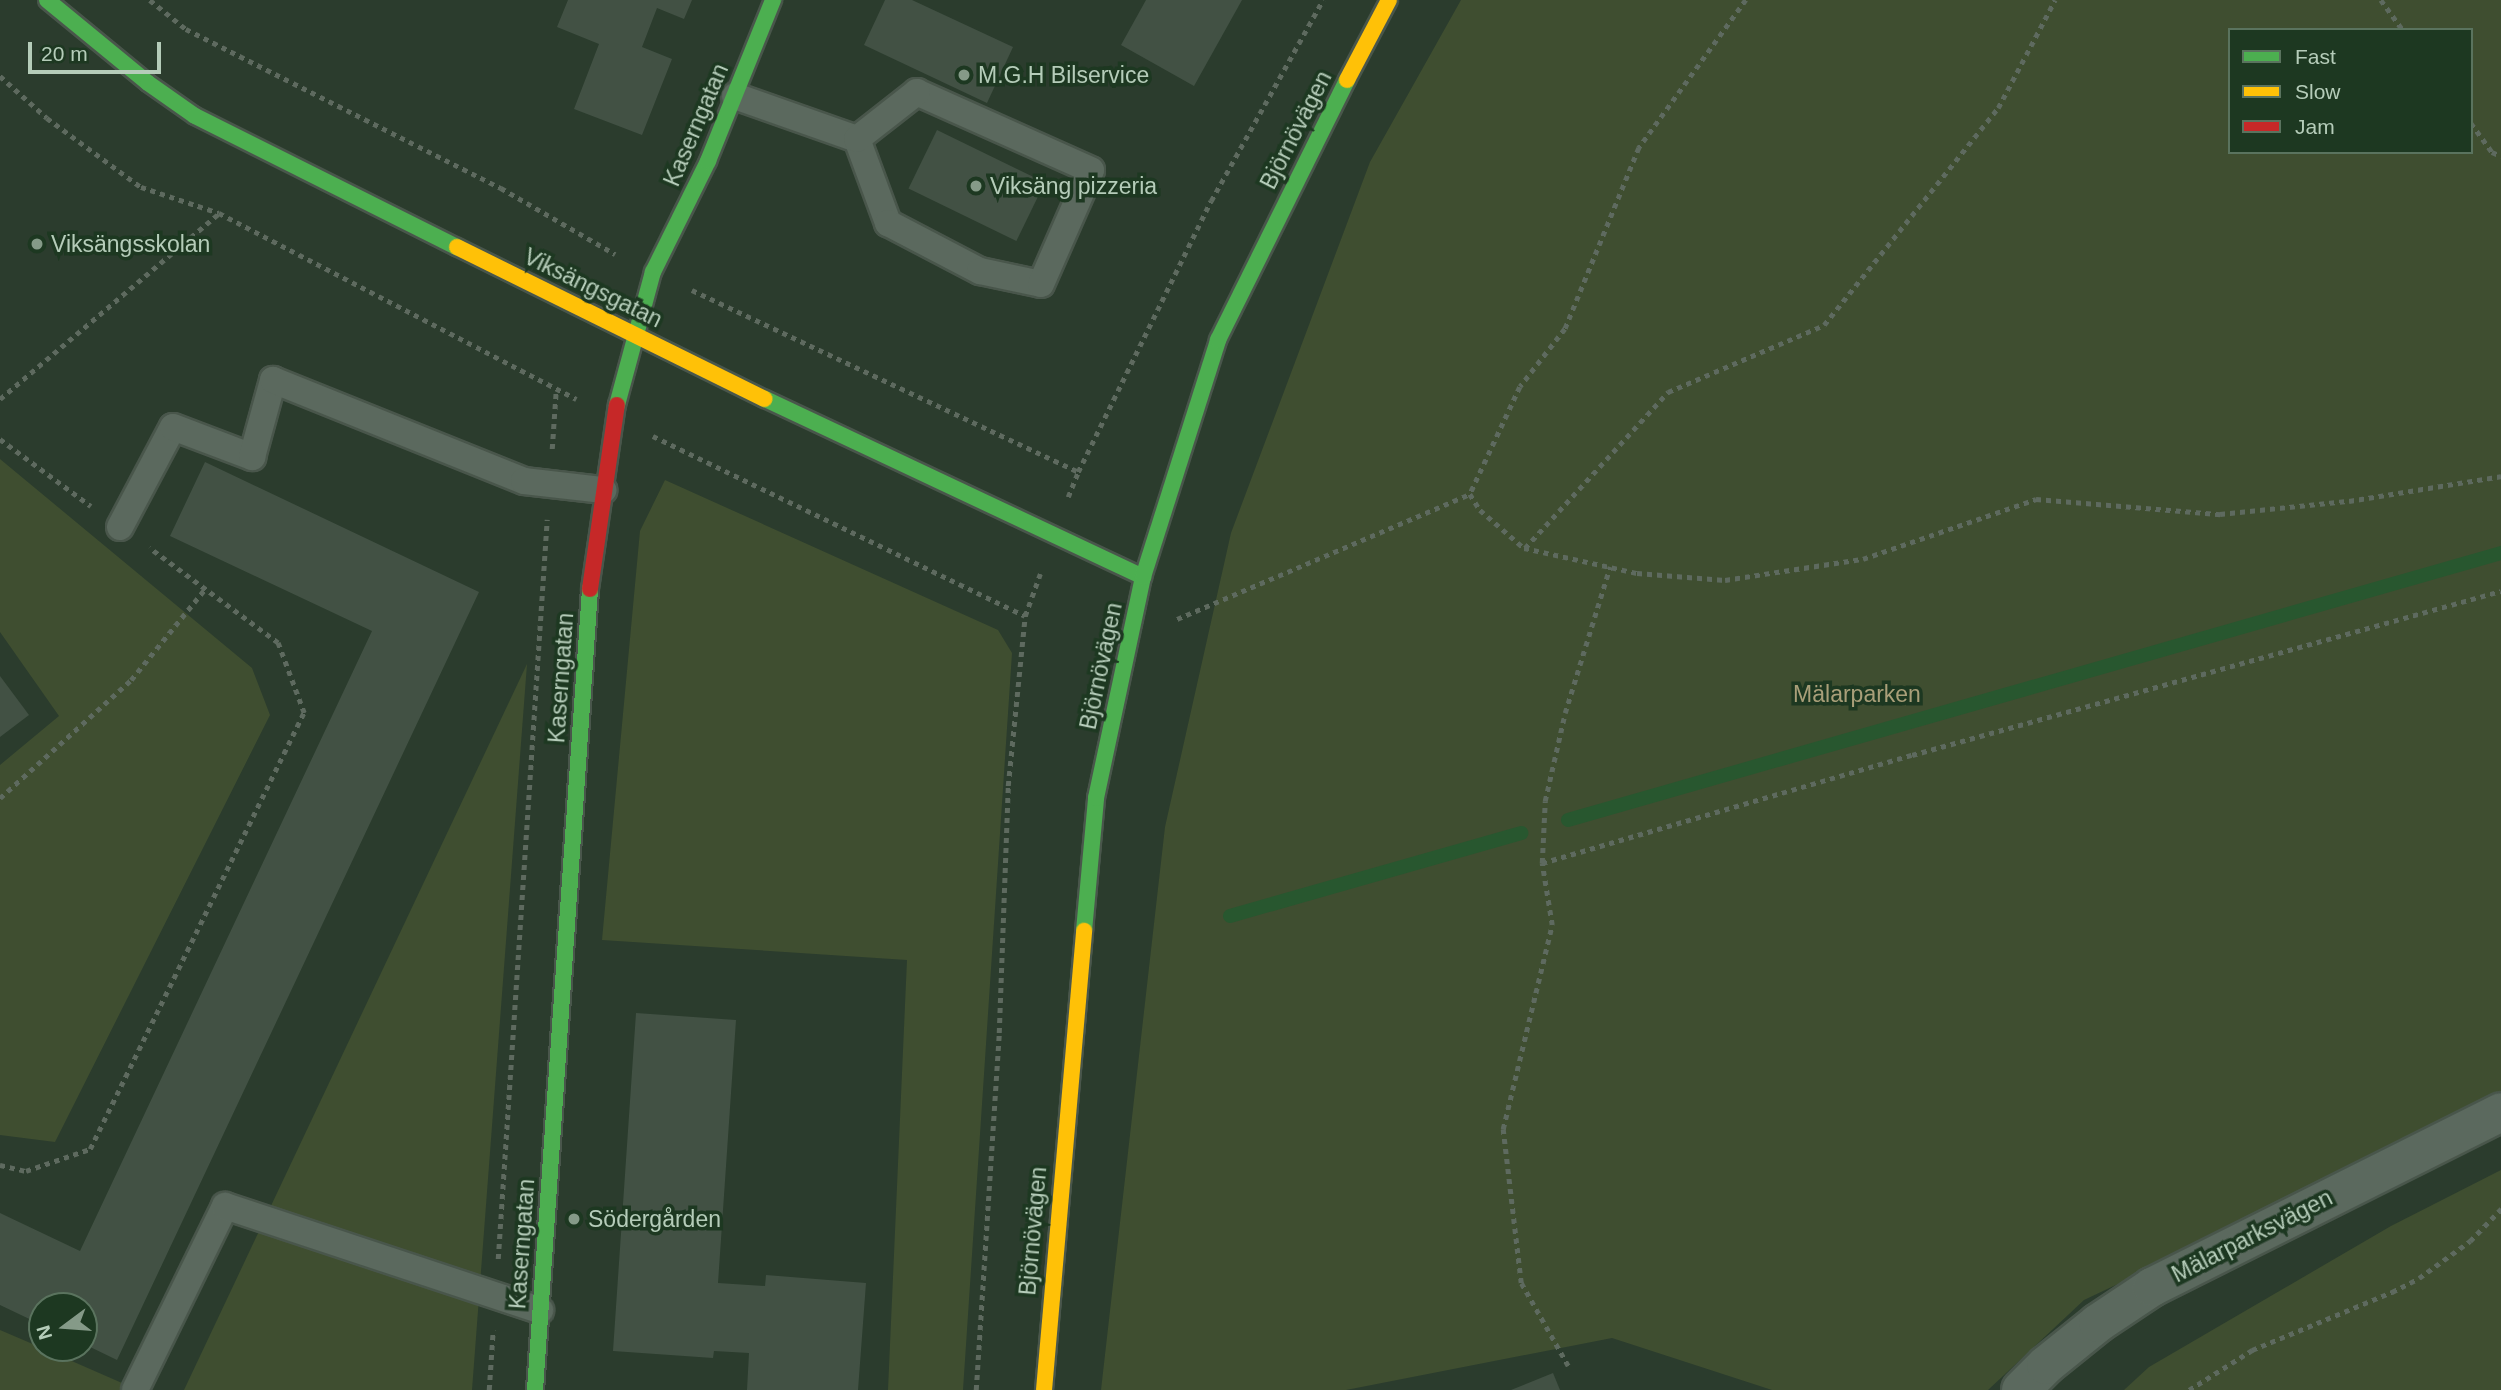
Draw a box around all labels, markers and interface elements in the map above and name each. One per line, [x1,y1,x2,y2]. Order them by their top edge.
scale bar [32,28,164,72]
legend [2228,28,2473,154]
text: 20 m [41,42,88,65]
text: Fast [2295,45,2336,68]
street label: Kaserngatan [658,60,734,190]
place label: M.G.H Bilservice [978,61,1149,89]
street label: Björnövägen [1254,66,1338,194]
marker: M.G.H Bilservice [956,67,972,83]
text: Slow [2295,80,2341,103]
text: Jam [2295,115,2335,138]
place label: Viksäng pizzeria [990,172,1157,200]
marker: Viksäng pizzeria [968,178,984,194]
place label: Viksängsskolan [51,230,210,258]
marker: Viksängsskolan [29,236,45,252]
street label: Viksängsgatan [519,243,667,333]
street label: Björnövägen [1074,600,1128,732]
street label: Kaserngatan [543,612,579,744]
park label: Mälarparken [1793,680,1921,708]
street label: Björnövägen [1014,1165,1052,1297]
street label: Kaserngatan [504,1178,540,1310]
street label: Mälarparksvägen [2167,1184,2337,1288]
place label: Södergården [588,1205,721,1233]
marker: Södergården [566,1211,582,1227]
north arrow [28,1292,98,1362]
text: N [32,1323,56,1342]

